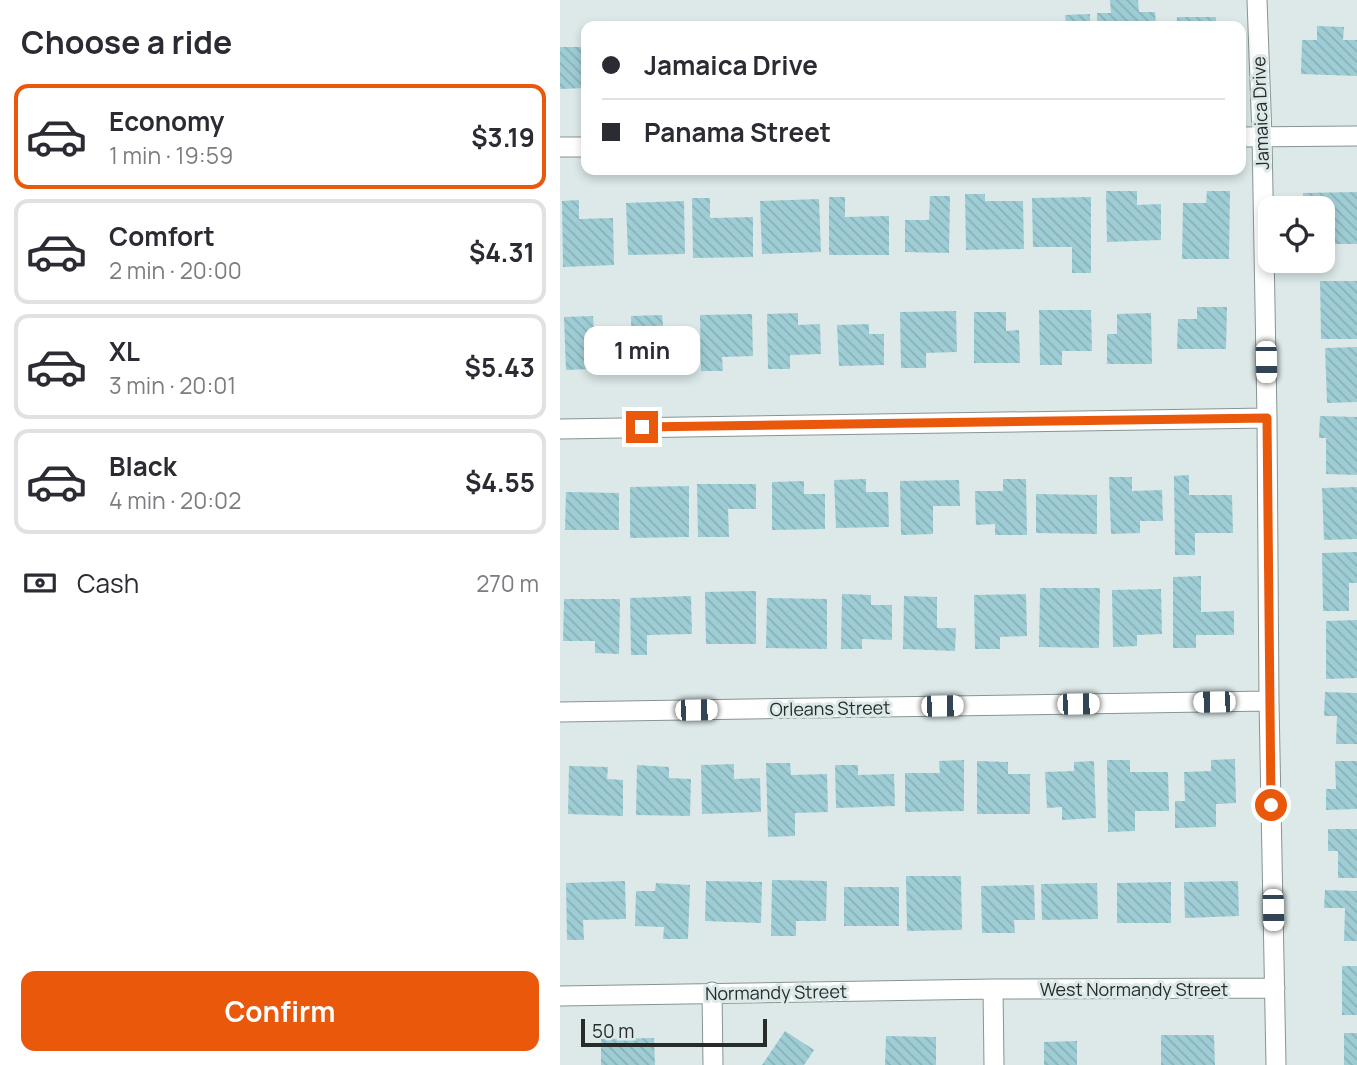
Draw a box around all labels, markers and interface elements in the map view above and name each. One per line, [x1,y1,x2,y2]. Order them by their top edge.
text: Choose a ride [21,20,232,64]
text: Jamaica Drive [644,47,818,83]
street label: Jamaica Drive [1246,56,1274,170]
text: Economy [109,103,224,139]
icon: car [25,105,88,168]
text: Panama Street [644,114,831,150]
text: $3.19 [471,119,535,155]
text: 1 min · 19:59 [109,139,233,171]
map controls [1258,196,1335,273]
button: locate [1258,196,1335,273]
text: Comfort [109,218,215,254]
icon: car [25,220,88,283]
text: $4.31 [469,234,535,270]
text: 2 min · 20:00 [109,254,242,286]
callout: 1 min [584,326,700,374]
text: XL [109,333,140,369]
text: 1 min [614,334,670,366]
icon: car [25,335,88,398]
car [1256,341,1277,383]
text: $5.43 [465,349,535,385]
text: 3 min · 20:01 [109,369,236,401]
route end [626,411,658,443]
text: Black [109,448,177,484]
icon: car [25,450,88,513]
text: $4.55 [465,464,535,500]
text: 4 min · 20:02 [109,484,241,516]
icon: cash [21,564,59,602]
text: Cash [77,565,139,601]
text: 270 m [476,567,539,599]
car [1193,691,1236,713]
car [1057,693,1100,715]
street label: Orleans Street [769,695,891,721]
car [921,695,964,717]
car [675,699,718,721]
route start [1255,789,1287,821]
car [1263,889,1284,931]
button: Confirm [21,971,539,1051]
street label: West Normandy Street [1040,977,1228,1001]
street label: Normandy Street [705,979,847,1005]
scale bar [581,1016,766,1048]
text: 50 m [592,1018,634,1044]

